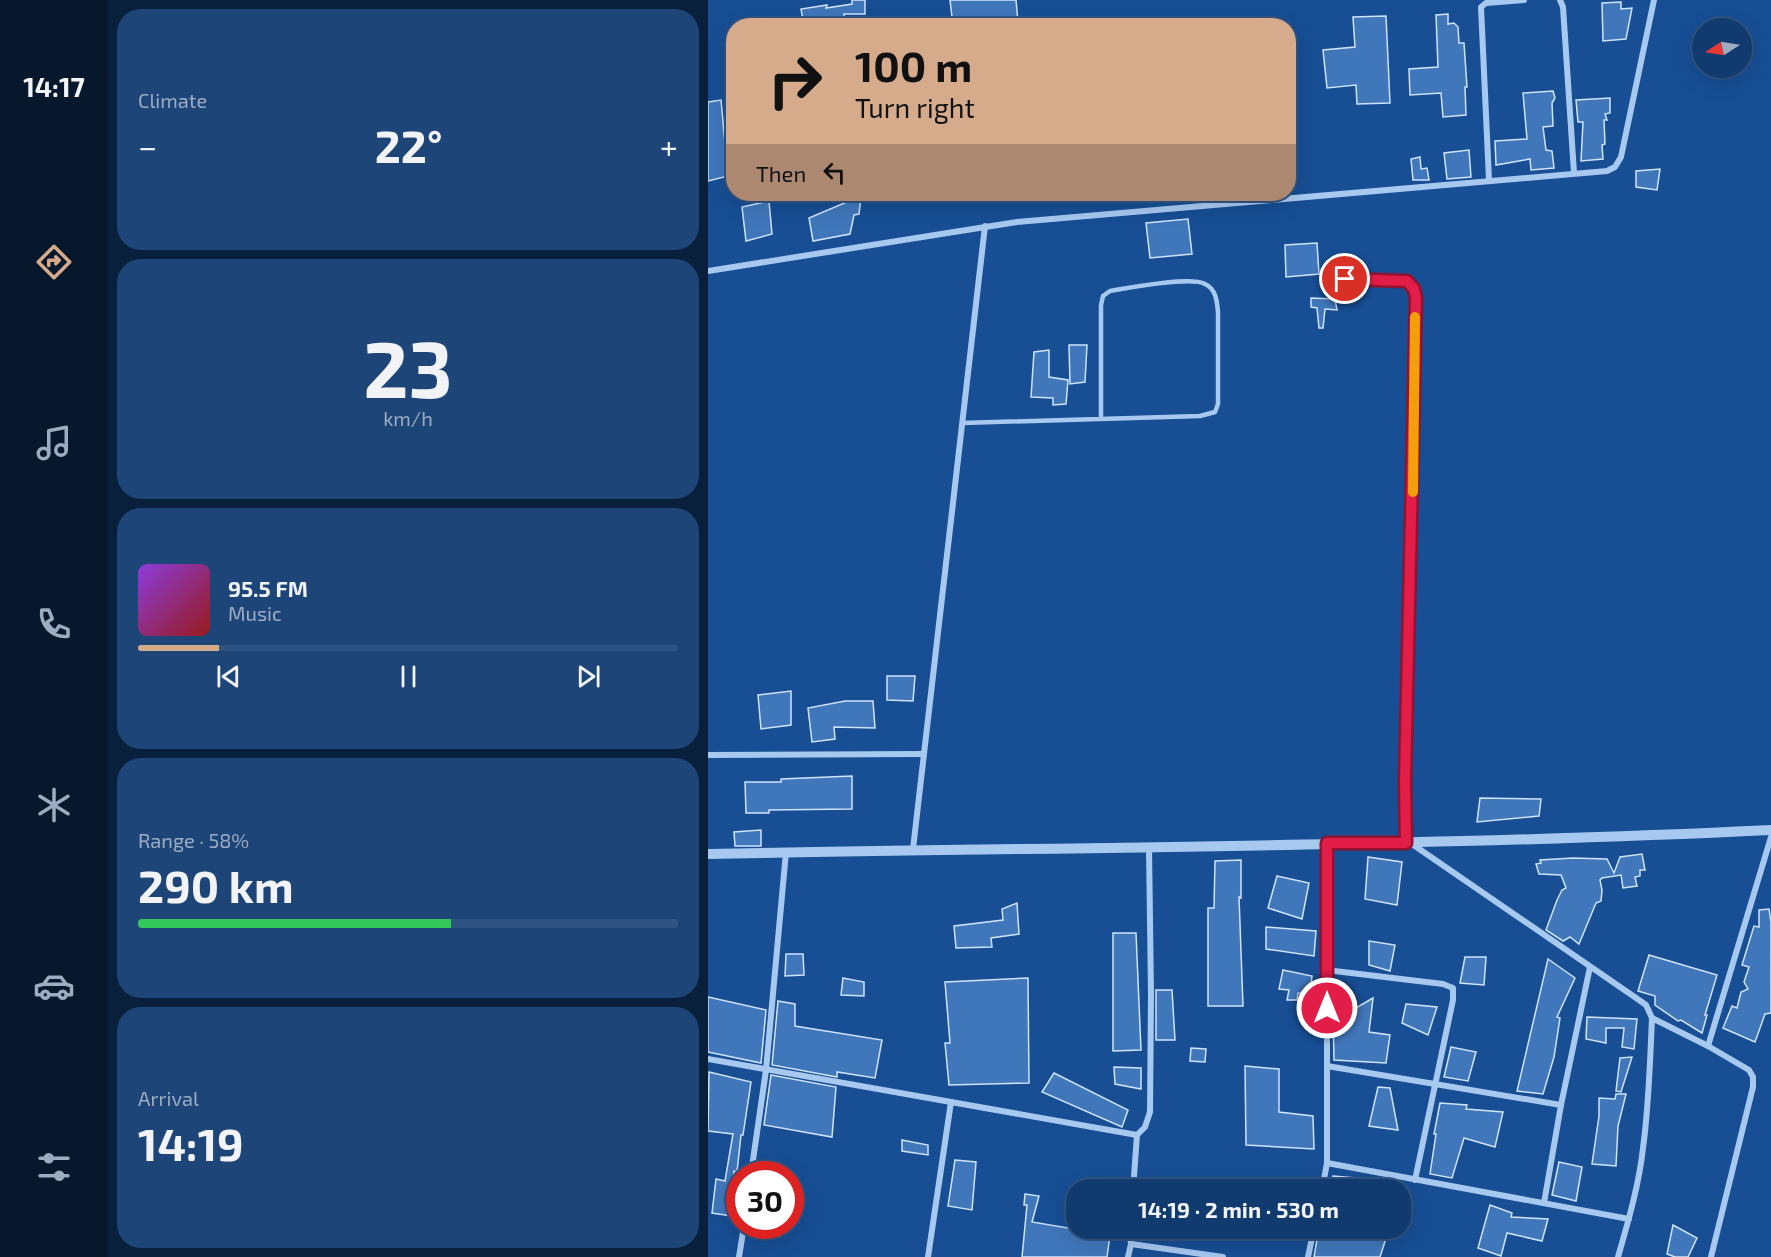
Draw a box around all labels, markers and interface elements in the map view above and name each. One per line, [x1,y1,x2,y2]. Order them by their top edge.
north arrow [1692,18,1752,78]
map controls [1692,18,1752,78]
text: 100 m [855,40,972,90]
icon: right [756,42,834,120]
text: 14:17 [23,70,85,102]
text: Climate [138,88,207,112]
text: Turn right [855,91,975,123]
text: 22° [375,118,442,172]
text: − [138,126,157,166]
text: + [660,126,678,166]
icon: left [818,156,851,189]
text: Then [756,160,806,186]
icon: directions [33,241,75,283]
pin [1319,253,1370,304]
icon: arrive [1328,262,1361,295]
text: 23 [363,320,453,414]
text: km/h [383,406,433,430]
icon: music [33,422,75,464]
text: 95.5 FM [228,575,308,601]
text: Music [228,601,282,625]
icon: phone [33,603,75,645]
icon: previous [212,660,245,693]
icon: pause [392,660,425,693]
icon: next [572,660,605,693]
icon: climate [33,784,75,826]
text: Range · 58% [138,828,249,852]
text: 290 km [138,858,294,912]
icon: car [33,965,75,1007]
position arrow [1295,976,1359,1040]
text: Arrival [138,1086,199,1110]
text: 14:19 [138,1116,244,1170]
icon: filters [33,1146,75,1188]
speed limit sign: 30 [726,1161,804,1239]
text: 14:19 · 2 min · 530 m [1138,1196,1339,1222]

